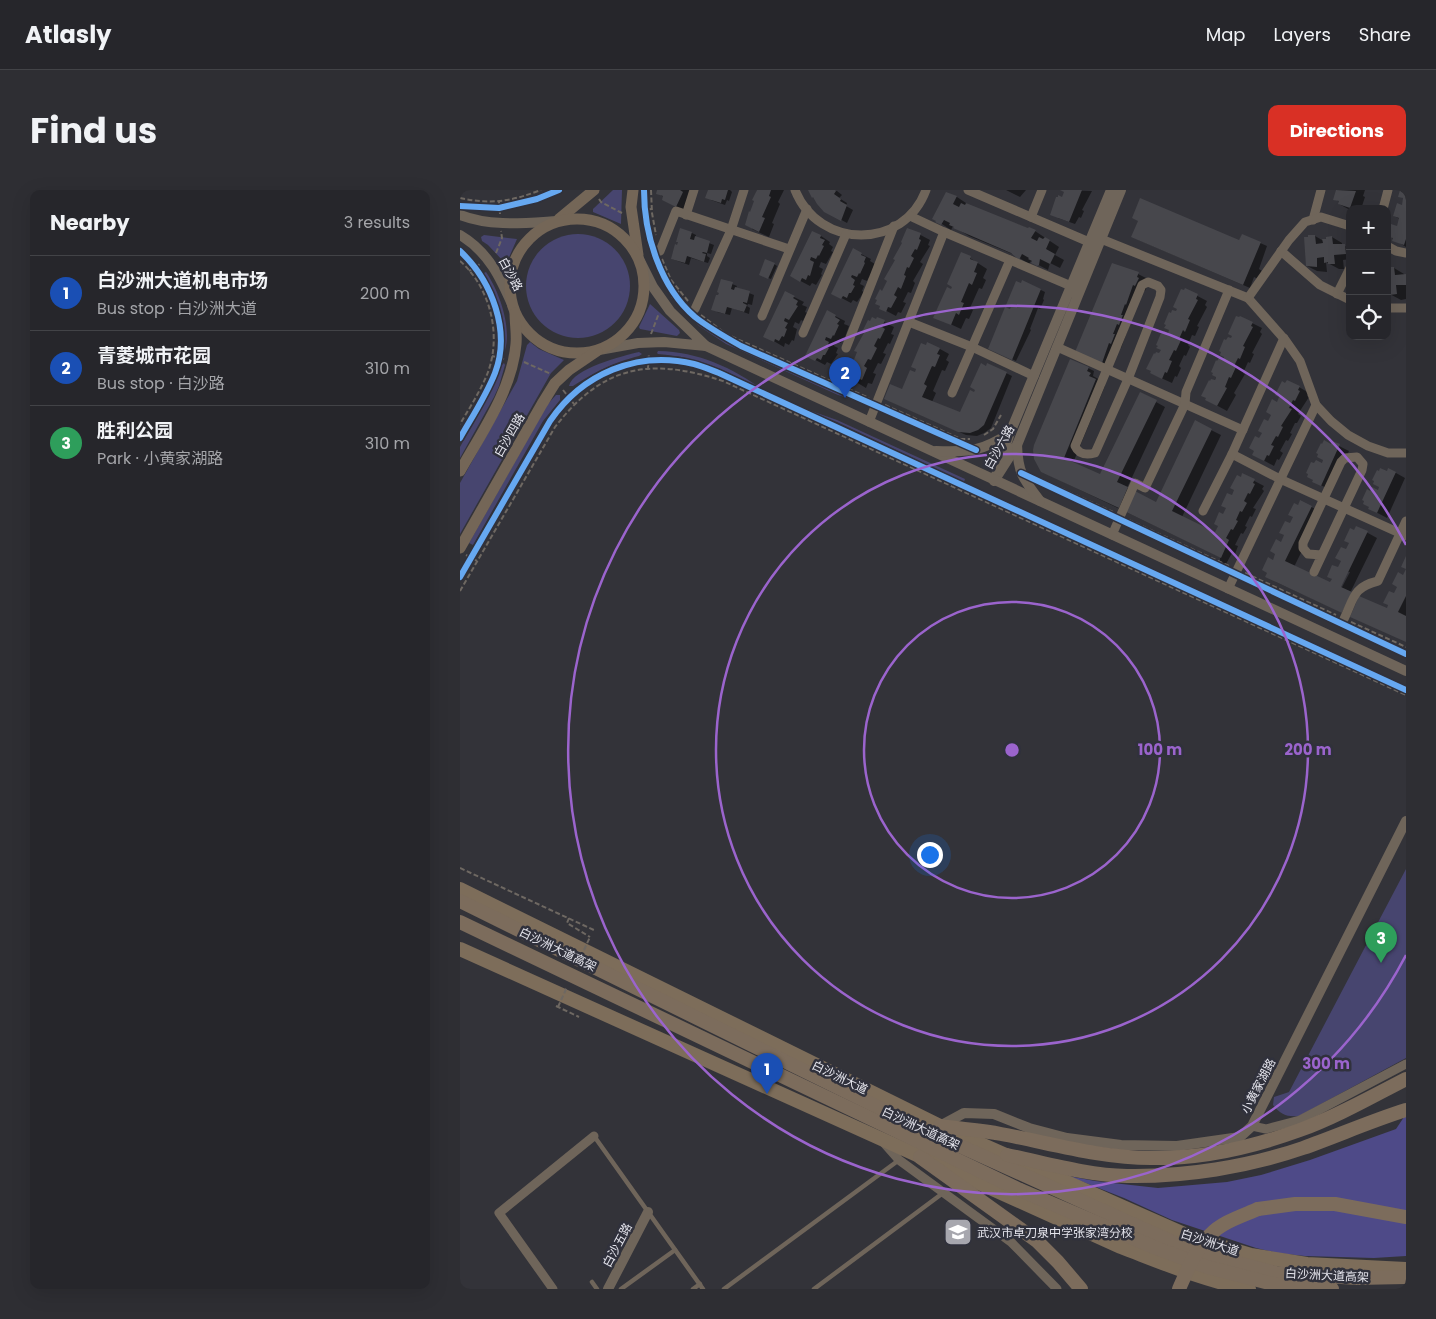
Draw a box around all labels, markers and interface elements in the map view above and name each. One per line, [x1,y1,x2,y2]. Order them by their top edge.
text: Atlasly [25,18,111,51]
text: Map [1206,22,1246,47]
text: Layers [1274,22,1331,47]
text: Share [1359,22,1411,47]
button: Directions [1268,105,1406,156]
text: Find us [30,106,157,155]
map controls [1346,205,1391,340]
button: + [1346,205,1391,250]
text: Nearby [50,208,130,237]
text: 3 results [344,211,410,234]
button: − [1346,250,1391,295]
street label: 白沙路 [495,254,527,294]
text: 白沙洲大道机电市场 [97,267,268,294]
text: 1 [63,282,69,305]
text: 200 m [360,282,410,305]
button: locate [1346,295,1391,340]
text: Bus stop · 白沙洲大道 [97,297,257,320]
text: 青菱城市花园 [97,342,211,369]
text: 2 [61,357,71,380]
text: 310 m [365,357,410,380]
pin: 2 [829,357,861,398]
text: Bus stop · 白沙路 [97,372,225,395]
street label: 白沙四路 [490,410,528,460]
text: 胜利公园 [97,417,173,444]
street label: 白沙六路 [980,422,1018,472]
text: 3 [61,432,71,455]
text: 310 m [365,432,410,455]
text: Park · 小黄家湖路 [97,447,223,470]
text: 100 m [1138,739,1182,760]
text: 200 m [1284,739,1332,760]
centre of rings [1003,741,1021,759]
your location [917,842,943,868]
pin: 3 [1365,922,1397,963]
street label: 白沙洲大道高架 [517,923,599,975]
pin: 1 [751,1053,783,1094]
text: 300 m [1302,1053,1350,1074]
street label: 小黄家湖路 [1237,1055,1279,1117]
street label: 白沙洲大道 [809,1056,871,1098]
street label: 白沙洲大道高架 [879,1103,963,1153]
school or university icon: 武汉市卓刀泉中学张家湾分校 [943,1217,973,1247]
street label: 白沙五路 [598,1220,636,1270]
place label: 武汉市卓刀泉中学张家湾分校 [977,1224,1133,1241]
street label: 白沙洲大道 [1179,1225,1241,1259]
street label: 白沙洲大道高架 [1285,1264,1369,1286]

